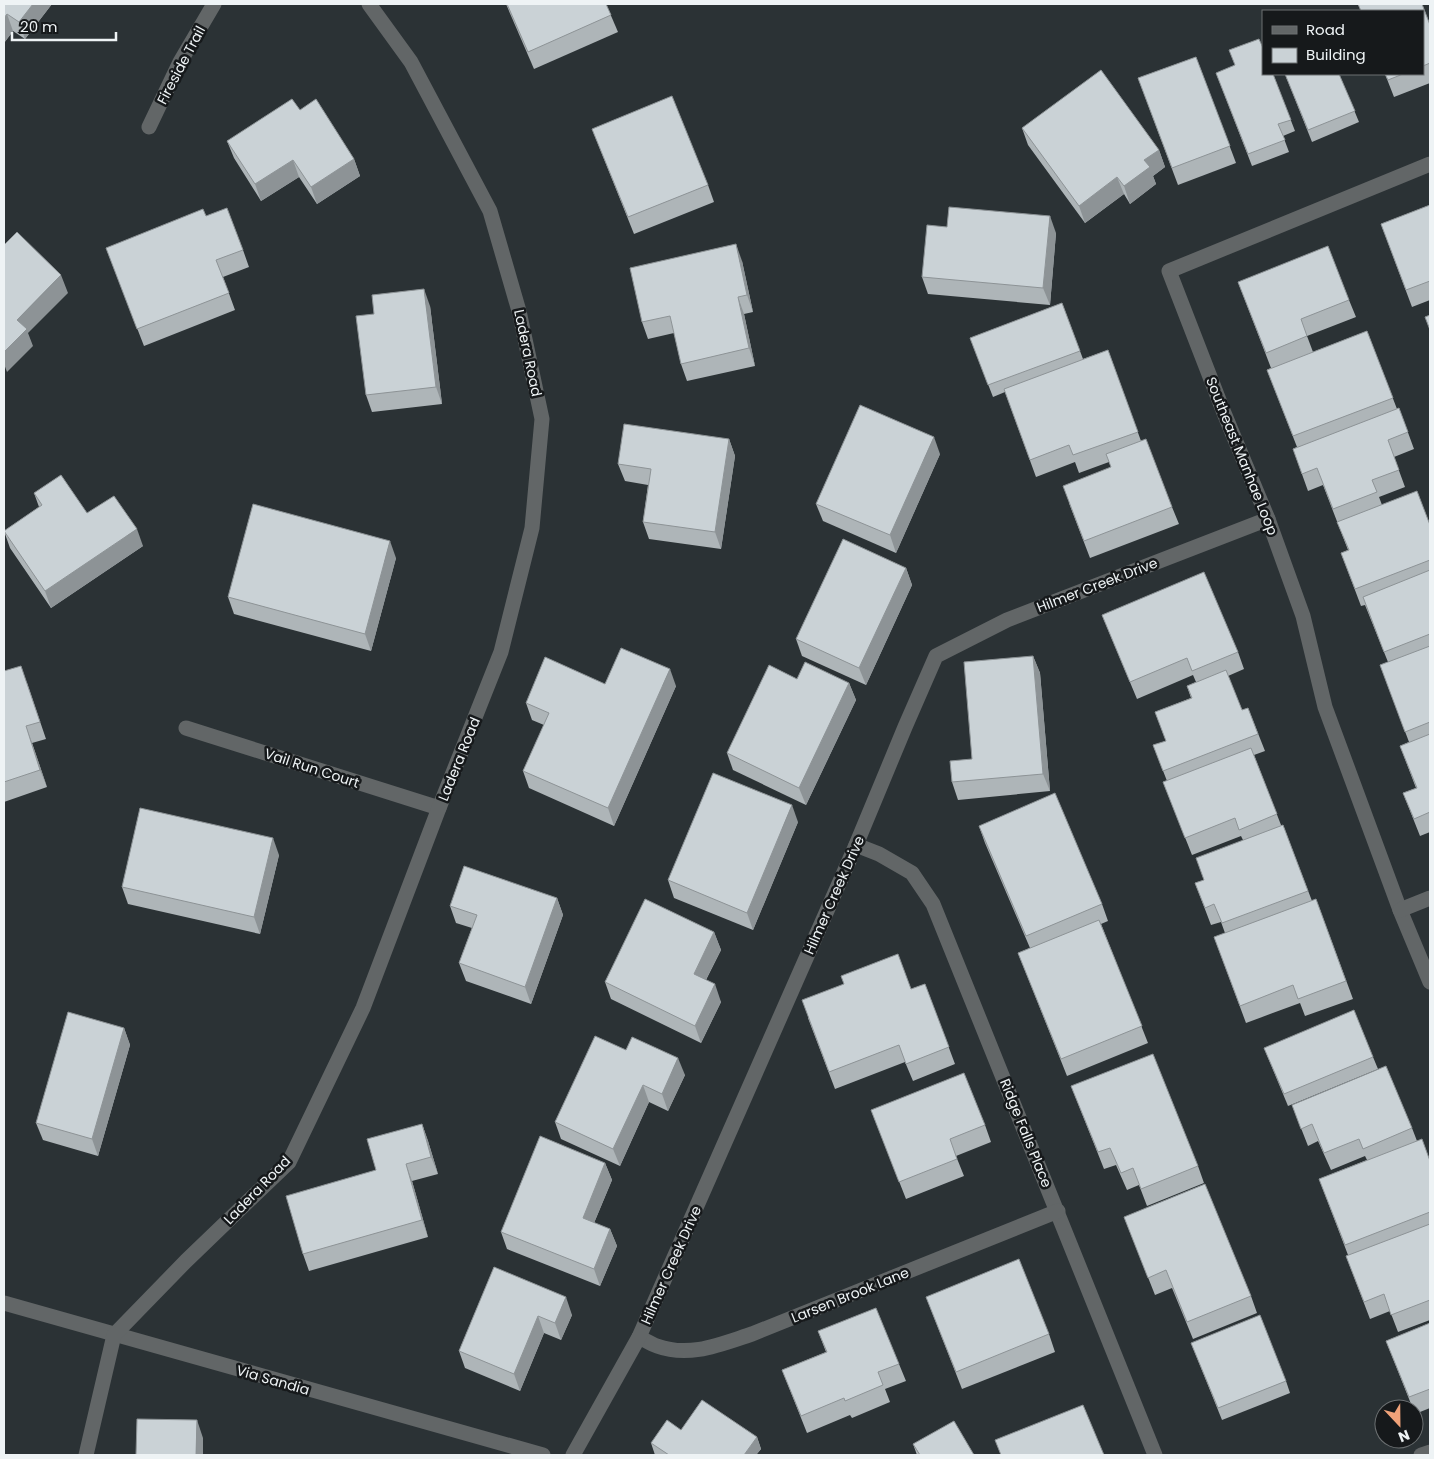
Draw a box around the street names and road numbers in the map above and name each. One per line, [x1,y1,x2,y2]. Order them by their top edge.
street label: Fireside Trail [152,22,210,108]
street label: Ladera Road [509,308,547,398]
street label: Southeast Manhae Loop [1201,374,1283,538]
street label: Hilmer Creek Drive [1034,553,1161,617]
street label: Ladera Road [433,714,485,804]
street label: Vail Run Court [262,743,362,793]
street label: Hilmer Creek Drive [799,832,869,958]
street label: Ridge Falls Place [995,1075,1057,1191]
street label: Ladera Road [219,1151,295,1229]
street label: Hilmer Creek Drive [636,1202,706,1328]
street label: Larsen Brook Lane [788,1262,912,1328]
street label: Via Sandia [234,1360,312,1400]

